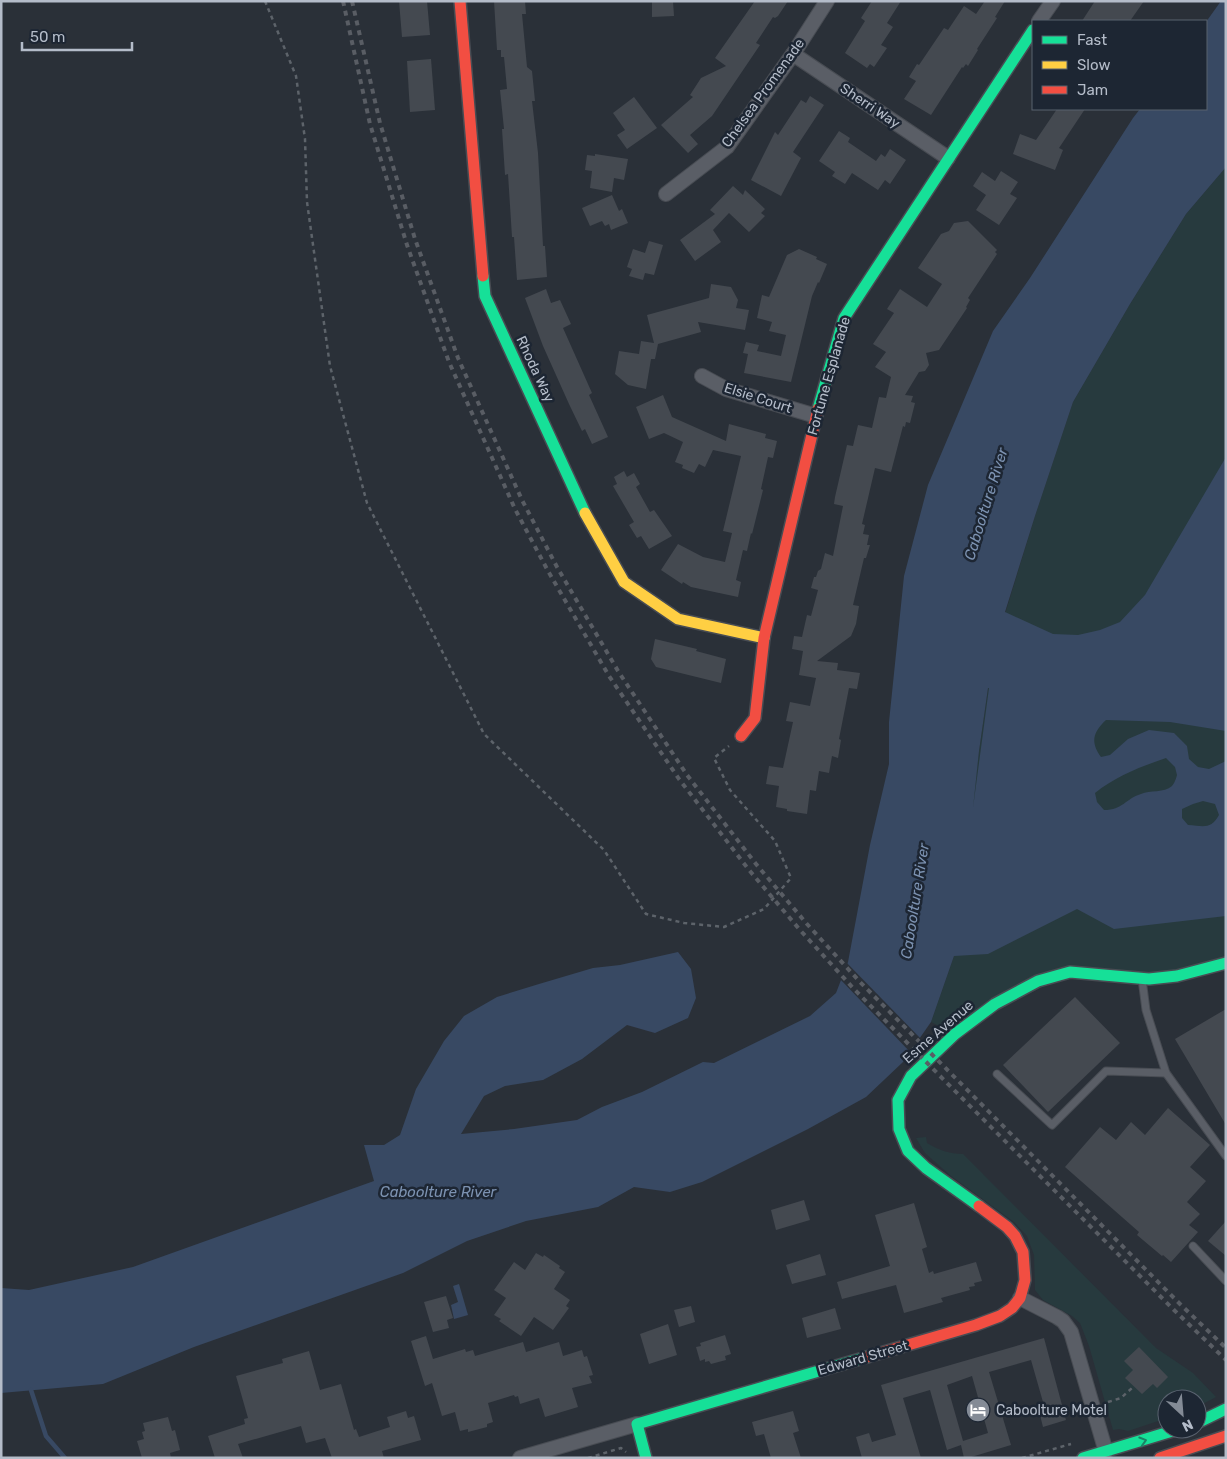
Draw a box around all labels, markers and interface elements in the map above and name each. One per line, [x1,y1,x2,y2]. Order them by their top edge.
scale bar [22,20,132,52]
legend [1032,20,1207,110]
text: 50 m [30,28,65,46]
text: Fast [1077,31,1107,49]
street label: Chelsea Promenade [718,35,808,151]
text: Slow [1077,56,1110,74]
street label: Sherri Way [837,80,903,132]
text: Jam [1077,81,1108,99]
street label: Fortune Esplanade [804,315,854,437]
street label: Rhoda Way [512,333,558,405]
street label: Elsie Court [722,379,795,417]
water label: Caboolture River [960,444,1012,562]
water label: Caboolture River [897,841,933,960]
street label: Esme Avenue [899,997,977,1067]
water label: Caboolture River [380,1183,498,1201]
street label: Edward Street [816,1337,910,1379]
north arrow [1157,1389,1207,1439]
hotel icon: Caboolture Motel [965,1397,991,1423]
place label: Caboolture Motel [996,1402,1107,1419]
text: N [1179,1415,1196,1435]
one-way arrow [1138,1437,1147,1447]

